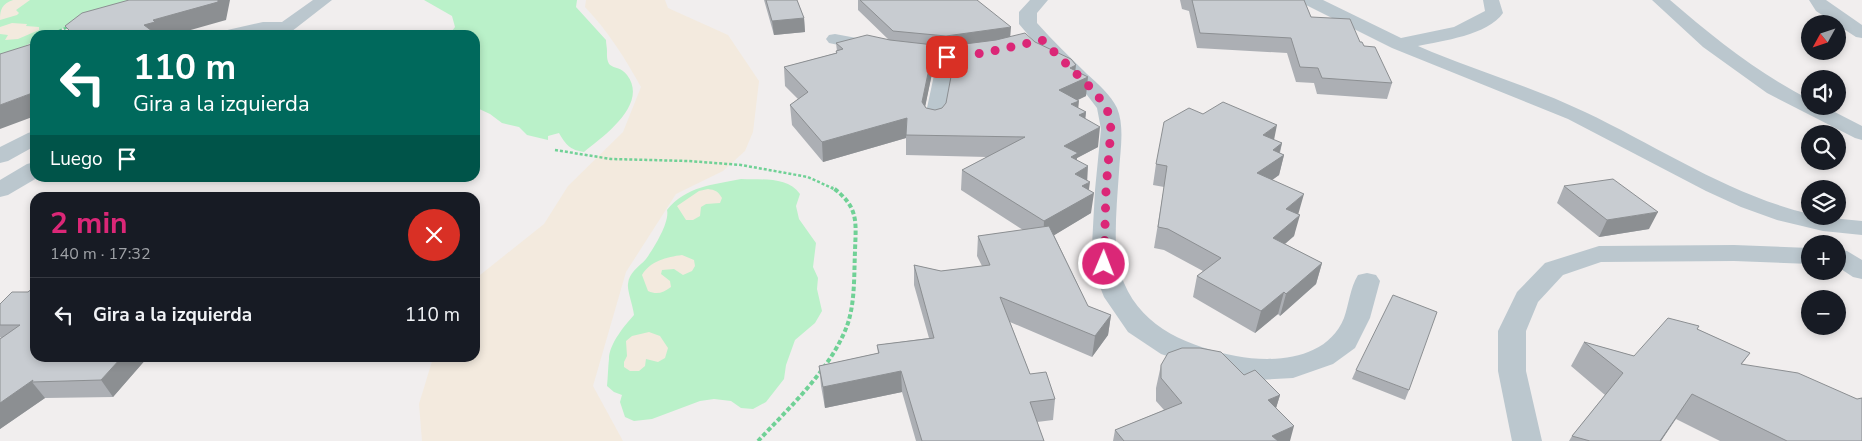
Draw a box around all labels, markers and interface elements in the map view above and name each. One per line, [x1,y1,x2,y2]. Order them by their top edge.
north arrow [1801,15,1846,60]
map controls [1801,15,1846,335]
pin [926,36,968,78]
icon: arrive [933,43,961,71]
text: 110 m [133,44,236,91]
icon: left [50,50,115,115]
button: sound [1801,70,1846,115]
text: Gira a la izquierda [133,89,310,119]
button: search [1801,125,1846,170]
icon: arrive [113,145,141,173]
text: Luego [50,146,103,172]
button: layers [1801,180,1846,225]
text: 2 min [50,203,128,244]
button: close [408,209,460,261]
button: + [1801,235,1846,280]
position arrow [1077,237,1129,289]
text: 140 m · 17:32 [50,243,151,265]
button: − [1801,290,1846,335]
icon: left [50,301,78,329]
text: Gira a la izquierda [93,302,252,328]
text: 110 m [405,302,460,328]

